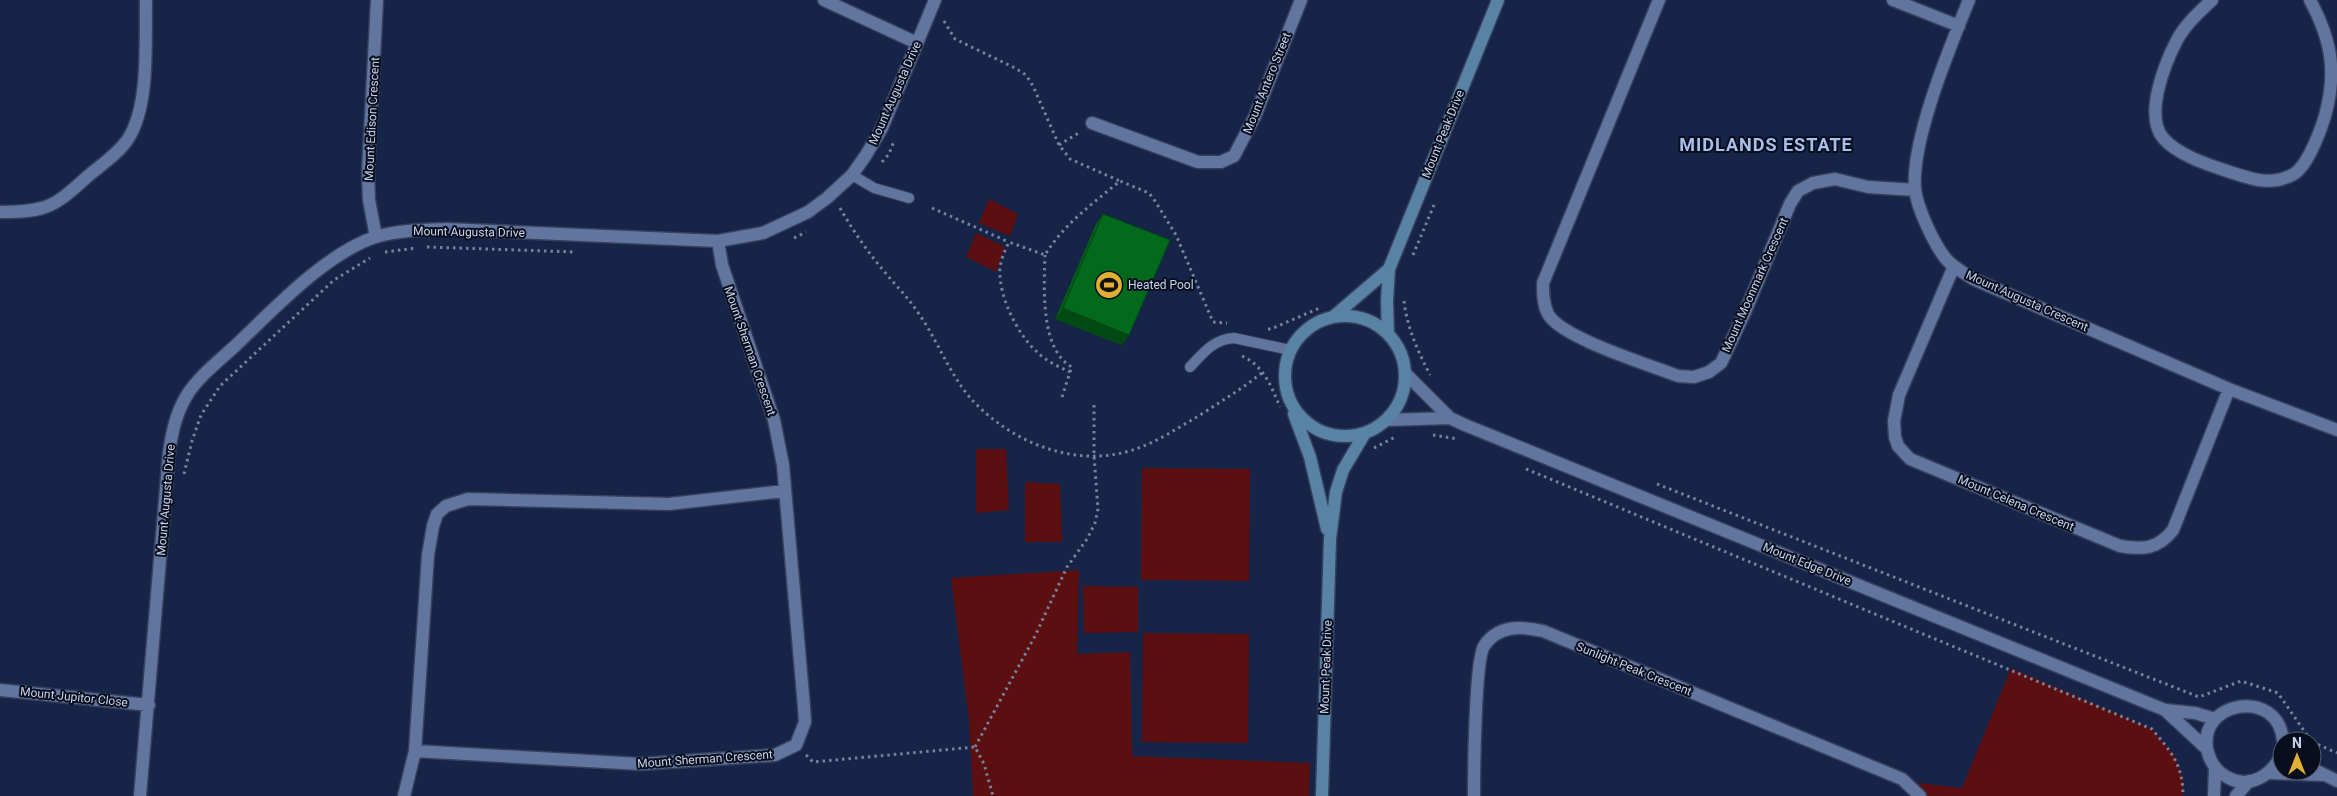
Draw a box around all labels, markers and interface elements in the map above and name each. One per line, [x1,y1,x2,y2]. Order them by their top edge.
street label: Mount Antero Street [1240,30,1294,136]
street label: Mount Augusta Drive [866,39,924,147]
street label: Mount Edison Crescent [362,57,382,181]
street label: Mount Peak Drive [1419,88,1467,180]
district label: MIDLANDS ESTATE [1679,134,1853,155]
street label: Mount Moonmark Crescent [1719,215,1791,355]
street label: Mount Augusta Drive [413,224,525,240]
street label: Mount Augusta Crescent [1964,268,2090,334]
sports icon: Heated Pool [1094,270,1124,300]
place label: Heated Pool [1128,278,1194,292]
street label: Mount Sherman Crescent [721,285,779,418]
street label: Mount Augusta Drive [154,444,178,556]
street label: Mount Celena Crescent [1956,472,2076,534]
street label: Mount Edge Drive [1761,540,1853,588]
street label: Mount Peak Drive [1317,620,1335,714]
street label: Sunlight Peak Crescent [1574,639,1694,699]
street label: Mount Jupitor Close [19,684,129,710]
north arrow [2272,731,2322,781]
text: N [2292,735,2302,751]
street label: Mount Sherman Crescent [637,747,773,771]

